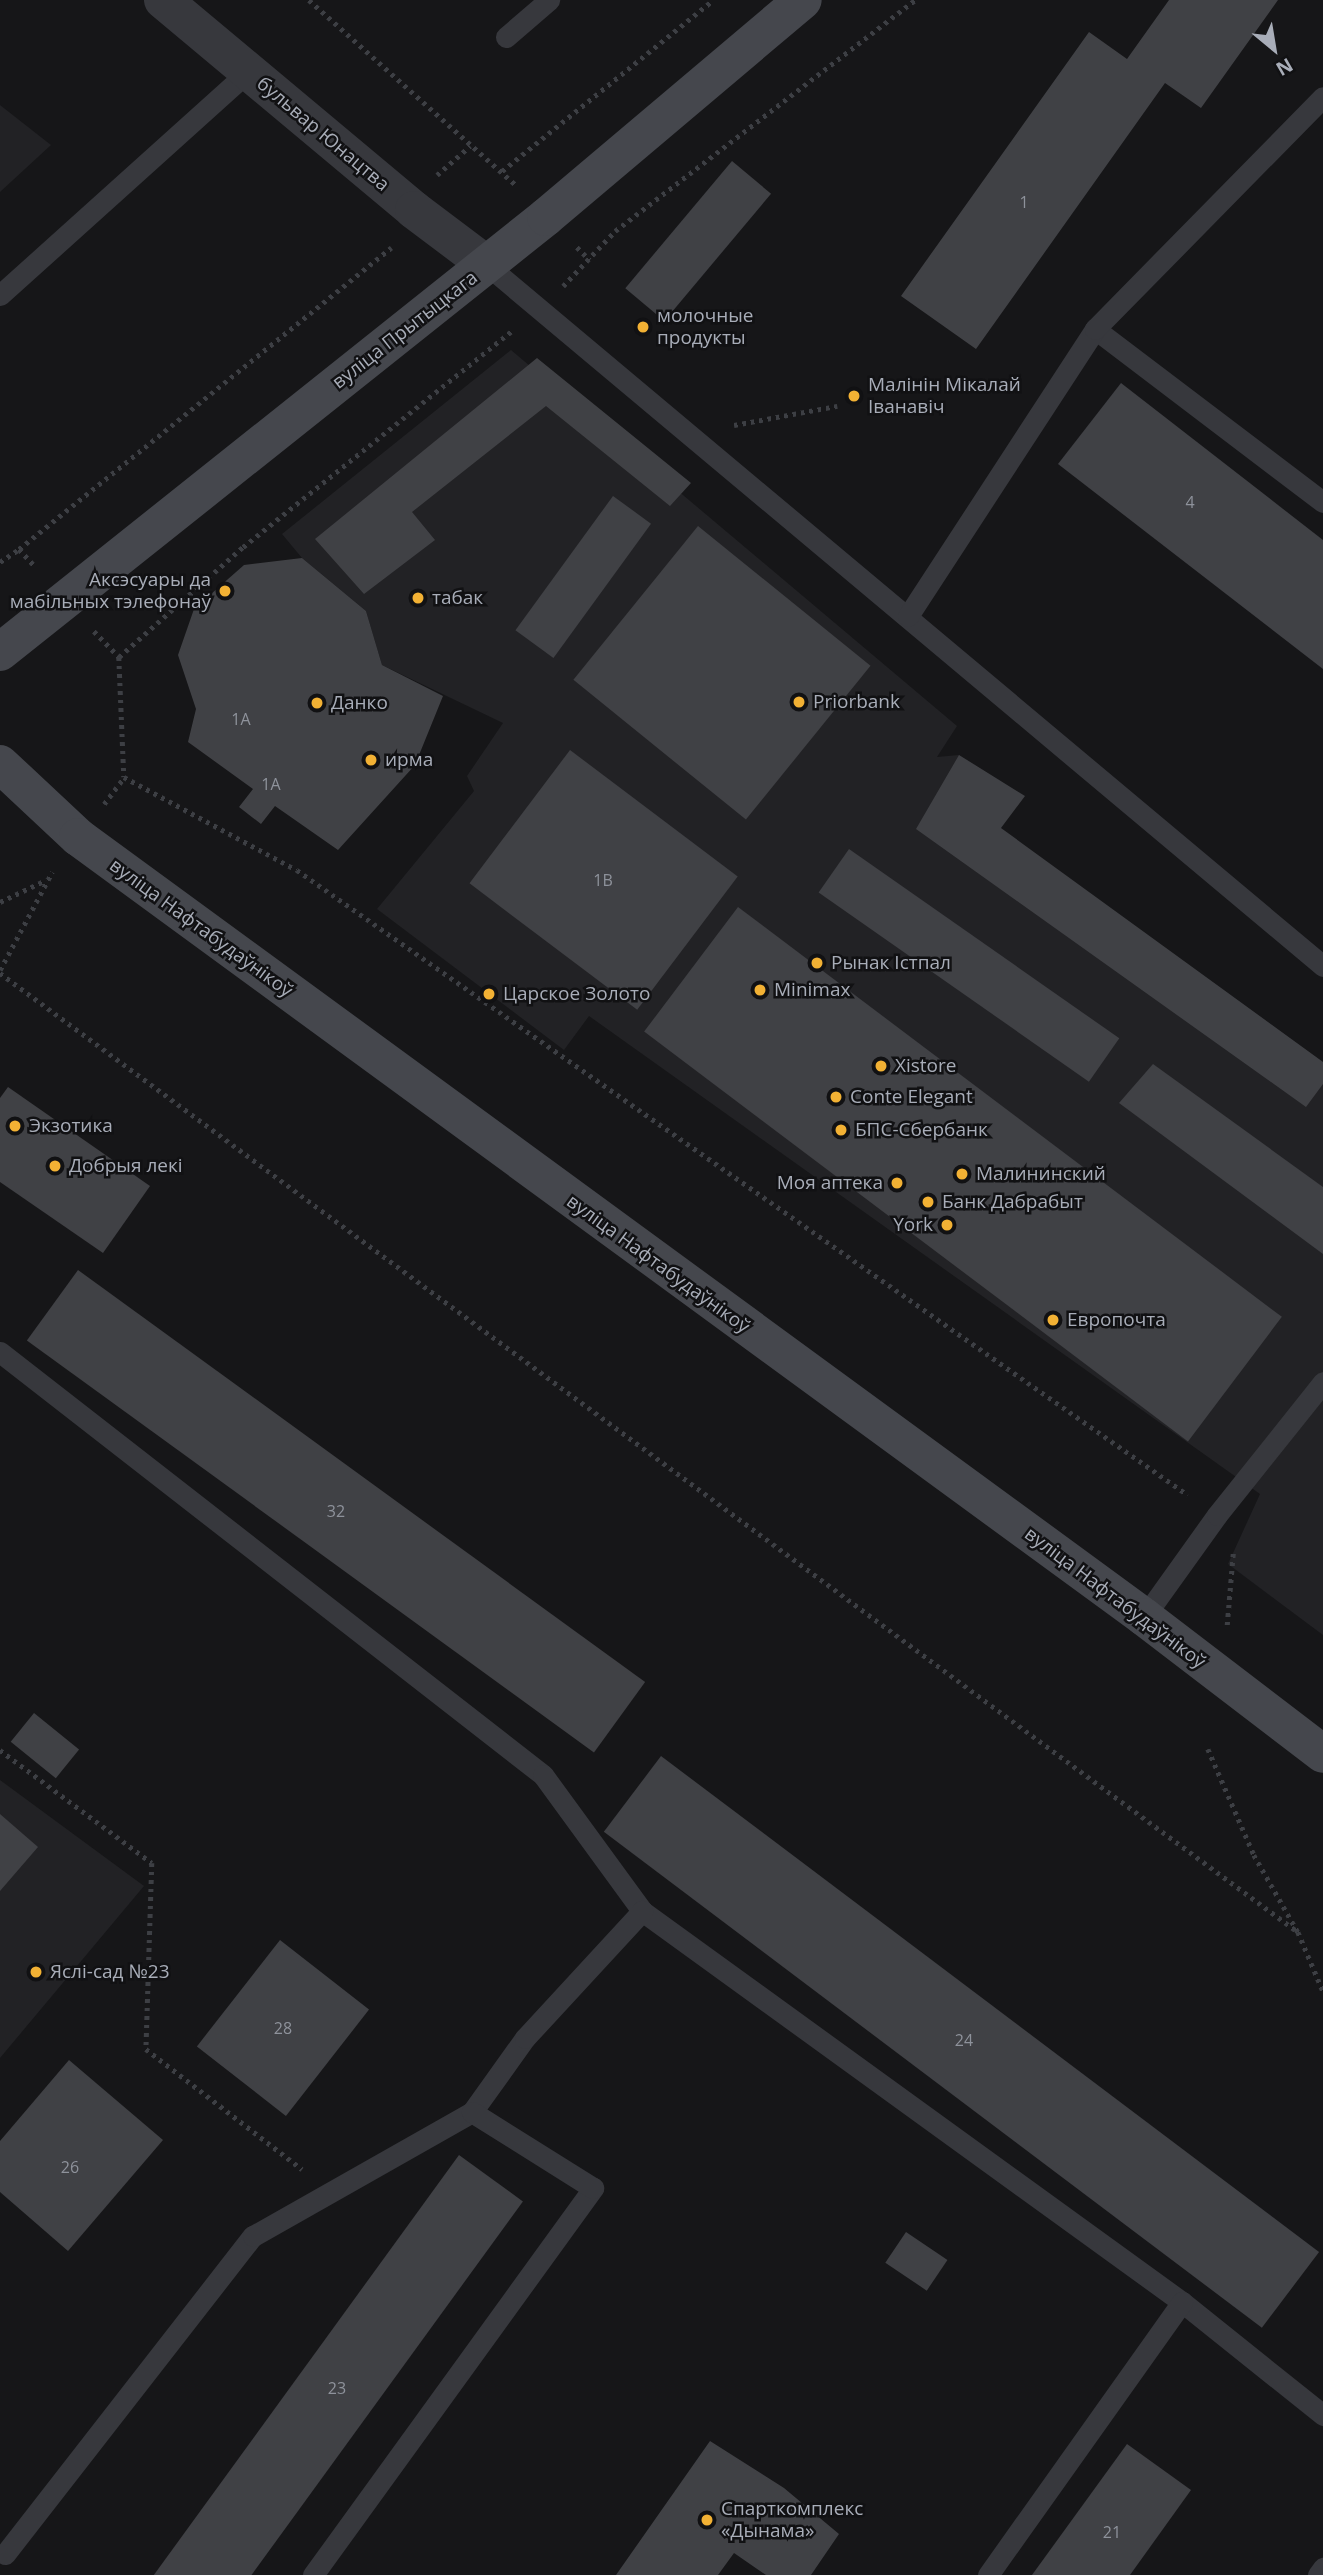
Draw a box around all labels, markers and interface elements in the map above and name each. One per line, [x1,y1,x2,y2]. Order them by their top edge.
north arrow [1239,14,1309,84]
text: N [1271,52,1298,82]
street label: бульвар Юнацтва [252,72,394,196]
house number: 1 [1019,192,1029,212]
street label: вуліца Прытыцкага [328,266,482,394]
place label: молочные продукты [657,305,753,349]
marker: молочные продукты [635,319,651,335]
place label: Малінін Мікалай Іванавіч [868,374,1021,418]
marker: Малінін Мікалай Іванавіч [846,388,862,404]
house number: 4 [1185,492,1195,512]
place label: Аксэсуары да мабільных тэлефонаў [10,569,211,613]
marker: Аксэсуары да мабільных тэлефонаў [217,583,233,599]
place label: табак [432,587,483,609]
marker: табак [410,590,426,606]
place label: Priorbank [813,691,900,713]
place label: Данко [331,692,388,714]
marker: Priorbank [791,694,807,710]
marker: Данко [309,695,325,711]
house number: 1А [231,709,251,729]
place label: ирма [385,749,433,771]
marker: ирма [363,752,379,768]
house number: 1А [261,774,281,794]
street label: вуліца Нафтабудаўнікоў [105,854,297,1002]
house number: 1В [593,870,613,890]
place label: Рынак Істпал [831,952,951,974]
marker: Рынак Істпал [809,955,825,971]
place label: Minimax [774,979,850,1001]
marker: Minimax [752,982,768,998]
place label: Царское Золото [503,983,650,1005]
marker: Царское Золото [481,986,497,1002]
place label: Xistore [895,1055,956,1077]
marker: Xistore [873,1058,889,1074]
place label: Conte Elegant [850,1086,973,1108]
marker: Conte Elegant [828,1089,844,1105]
place label: Экзотика [29,1115,113,1137]
marker: Экзотика [7,1118,23,1134]
place label: БПС-Сбербанк [855,1119,988,1141]
marker: БПС-Сбербанк [833,1122,849,1138]
place label: Добрыя лекі [69,1155,183,1177]
marker: Добрыя лекі [47,1158,63,1174]
place label: Малининский [976,1163,1106,1185]
marker: Малининский [954,1166,970,1182]
place label: Моя аптека [777,1172,883,1194]
marker: Моя аптека [889,1175,905,1191]
street label: вуліца Нафтабудаўнікоў [562,1190,754,1338]
place label: Банк Дабрабыт [942,1191,1083,1213]
marker: Банк Дабрабыт [920,1194,936,1210]
place label: York [893,1214,933,1236]
marker: York [939,1217,955,1233]
place label: Европочта [1067,1309,1166,1331]
marker: Европочта [1045,1312,1061,1328]
house number: 32 [327,1501,345,1521]
street label: вуліца Нафтабудаўнікоў [1020,1523,1210,1673]
place label: Яслі-сад №23 [50,1961,169,1983]
marker: Яслі-сад №23 [28,1964,44,1980]
house number: 28 [274,2018,292,2038]
house number: 24 [955,2030,973,2050]
house number: 26 [61,2157,79,2177]
house number: 23 [328,2378,346,2398]
place label: Спарткомплекс «Дынама» [721,2498,863,2542]
marker: Спарткомплекс «Дынама» [699,2512,715,2528]
house number: 21 [1103,2522,1121,2542]

